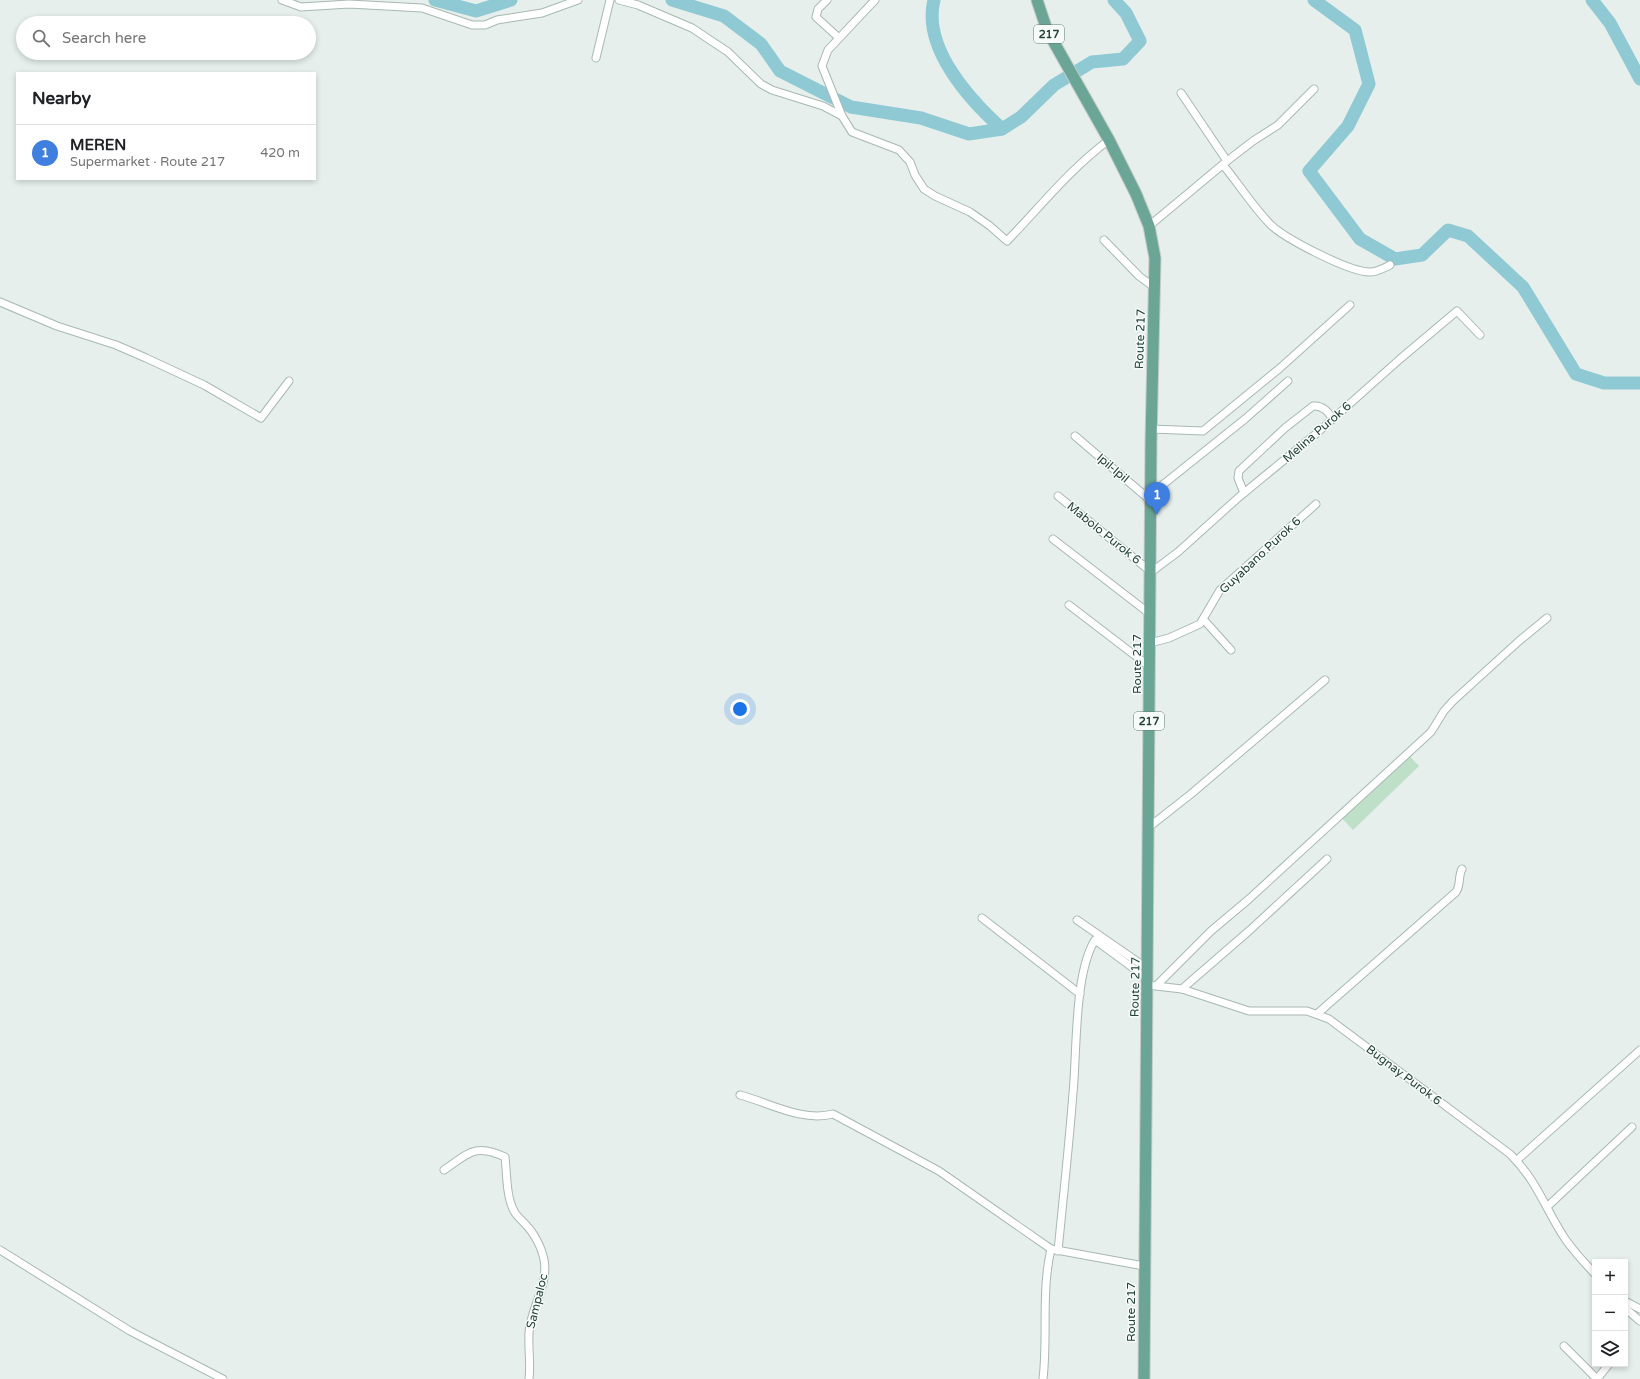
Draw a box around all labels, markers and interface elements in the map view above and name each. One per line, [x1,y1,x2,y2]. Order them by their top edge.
search box [16,16,316,60]
road number: 217 [1034,25,1064,43]
icon: search [30,27,52,49]
text: Search here [62,29,146,47]
text: Nearby [32,88,91,109]
text: MEREN [70,136,126,154]
text: 1 [41,145,49,161]
text: 420 m [260,145,300,161]
text: Supermarket · Route 217 [70,154,225,170]
street label: Route 217 [1132,309,1148,369]
street label: Melina Purok 6 [1280,399,1354,465]
street label: Ipil-Ipil [1094,450,1132,486]
pin: 1 [1144,482,1170,515]
street label: Mabolo Purok 6 [1064,499,1144,567]
street label: Guyabano Purok 6 [1217,514,1303,596]
street label: Route 217 [1130,634,1144,694]
your location [730,699,750,719]
road number: 217 [1134,712,1164,730]
street label: Route 217 [1127,957,1143,1017]
street label: Bugnay Purok 6 [1364,1042,1444,1108]
map controls [1592,1259,1628,1367]
button: + [1592,1259,1628,1295]
street label: Sampaloc [523,1272,551,1330]
street label: Route 217 [1124,1282,1138,1342]
button: − [1592,1295,1628,1331]
button: layers [1592,1331,1628,1367]

